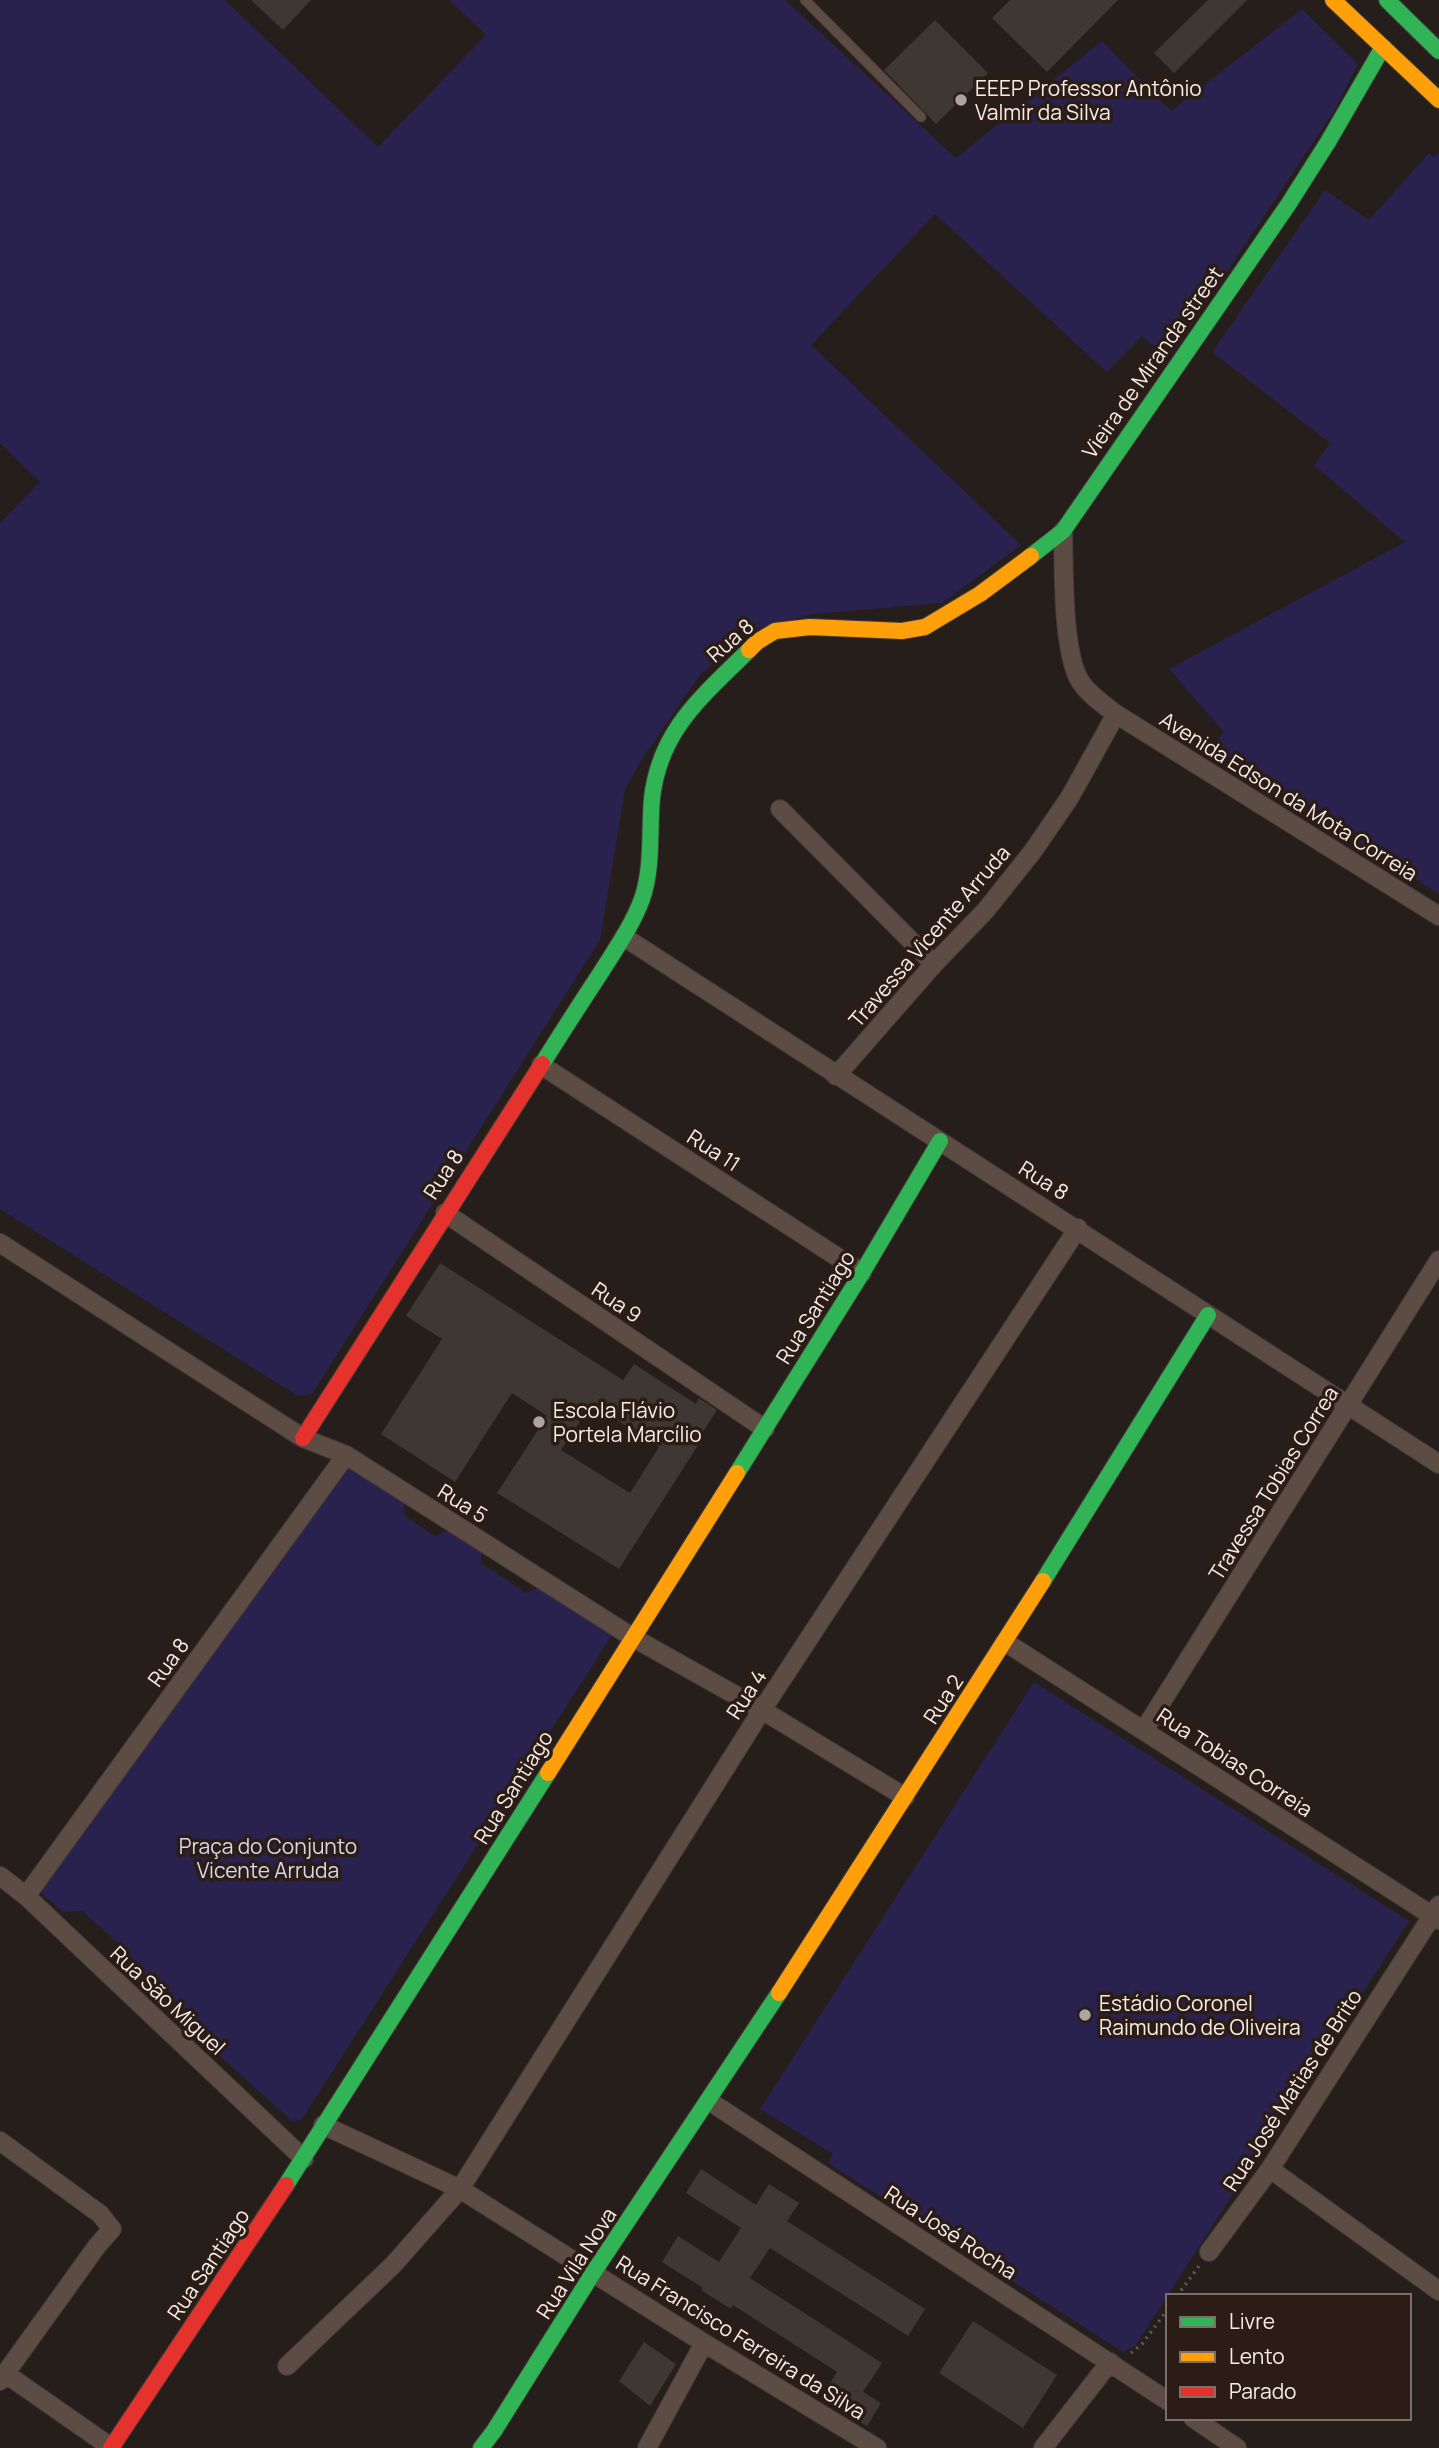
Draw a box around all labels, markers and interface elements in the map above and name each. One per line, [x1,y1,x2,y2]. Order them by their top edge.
place label: EEEP Professor Antônio Valmir da Silva [975,74,1202,126]
marker: EEEP Professor Antônio Valmir da Silva [953,92,969,108]
street label: Vieira de Miranda street [1075,261,1229,463]
street label: Rua 8 [701,612,759,668]
street label: Avenida Edson da Mota Correia [1155,705,1423,887]
street label: Travessa Vicente Arruda [842,839,1016,1033]
street label: Rua 11 [682,1122,746,1178]
street label: Rua 8 [417,1144,469,1204]
street label: Rua 8 [1014,1154,1074,1206]
street label: Rua Santiago [769,1245,861,1369]
street label: Rua 9 [587,1275,647,1329]
street label: Travessa Tobias Correa [1202,1381,1344,1585]
place label: Escola Flávio Portela Marcílio [553,1396,702,1448]
marker: Escola Flávio Portela Marcílio [531,1414,547,1430]
street label: Rua 5 [433,1477,493,1529]
street label: Rua 8 [141,1632,195,1692]
street label: Rua 4 [720,1664,772,1724]
street label: Rua 2 [917,1669,969,1729]
street label: Rua Tobias Correia [1152,1701,1318,1823]
street label: Rua Santiago [467,1725,559,1849]
park label: Praça do Conjunto Vicente Arruda [179,1832,357,1884]
street label: Rua São Miguel [105,1939,231,2061]
street label: Rua José Matias de Brito [1216,1984,1368,2196]
place label: Estádio Coronel Raimundo de Oliveira [1099,1989,1301,2041]
marker: Estádio Coronel Raimundo de Oliveira [1077,2007,1093,2023]
street label: Rua José Rocha [879,2179,1023,2285]
street label: Rua Vila Nova [530,2202,622,2324]
street label: Rua Santiago [160,2203,256,2325]
street label: Rua Francisco Ferreira da Silva [611,2249,871,2425]
legend [1166,2294,1411,2420]
text: Livre [1229,2307,1275,2335]
text: Lento [1229,2342,1285,2370]
text: Parado [1229,2377,1297,2405]

